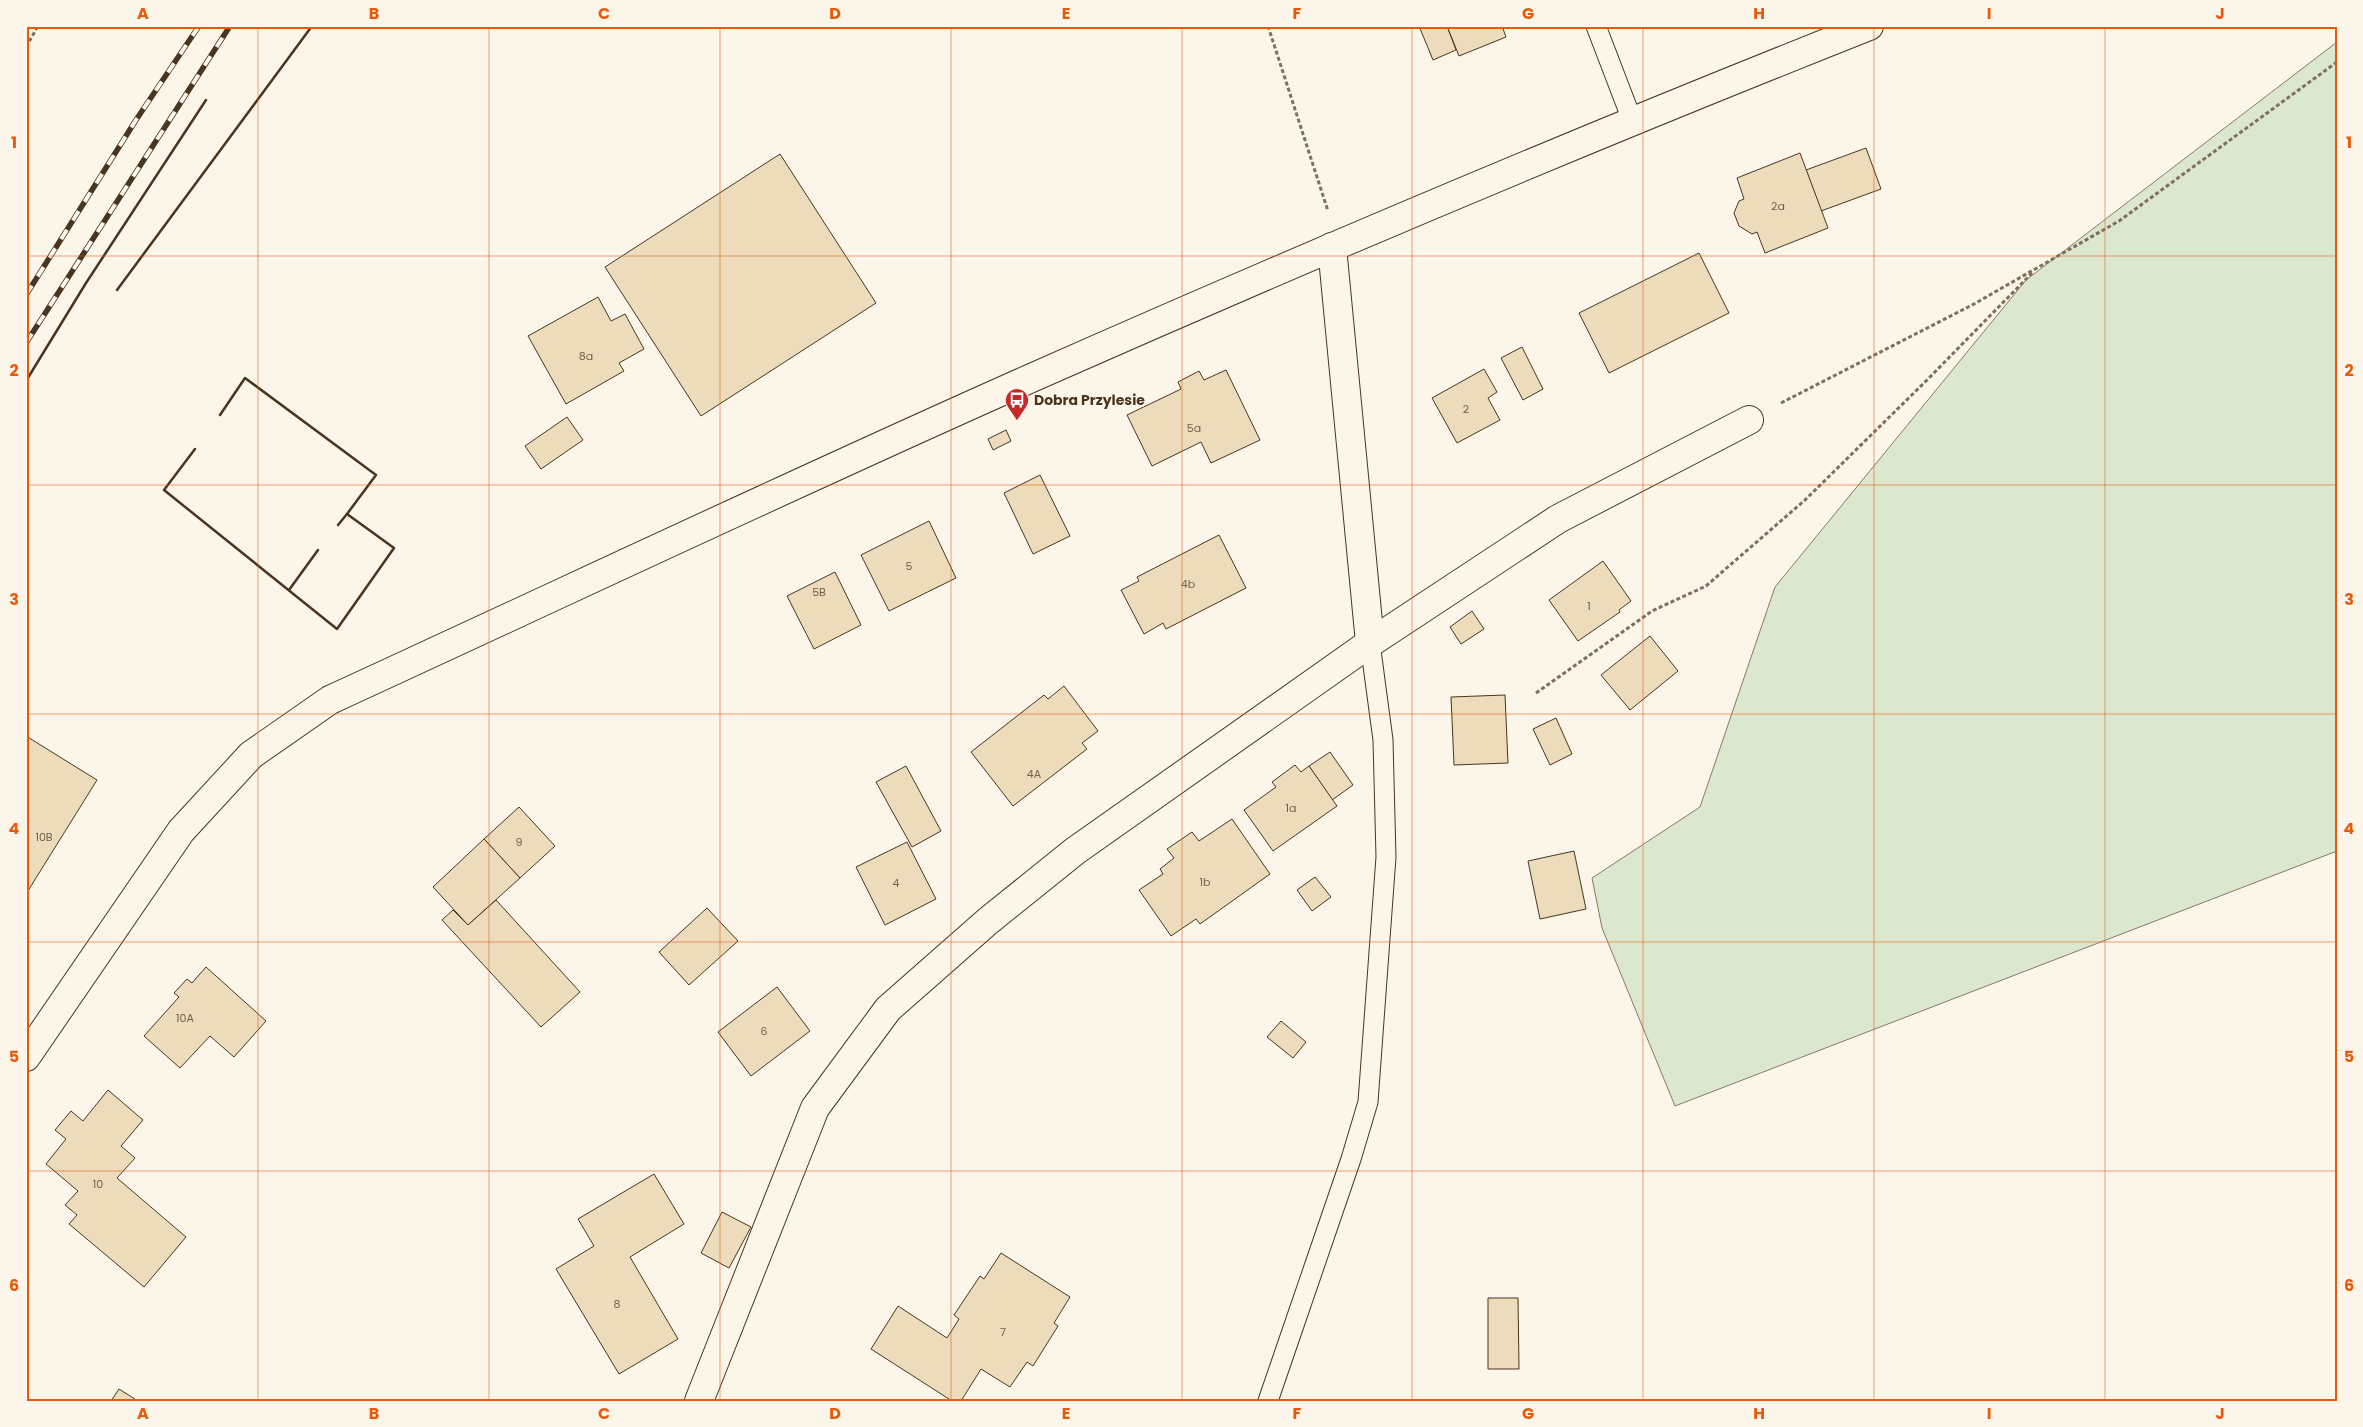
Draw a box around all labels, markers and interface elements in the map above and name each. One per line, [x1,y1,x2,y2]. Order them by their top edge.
text: A [137,2,149,25]
text: B [369,2,379,25]
text: C [598,2,610,25]
text: D [829,2,841,25]
text: E [1062,2,1070,25]
text: F [1293,2,1302,25]
text: G [1522,2,1534,25]
text: H [1753,2,1765,25]
text: I [1987,2,1991,25]
text: J [2215,2,2225,25]
text: 1 [11,131,17,154]
text: 1 [2346,131,2352,154]
house number: 2a [1771,198,1785,214]
house number: 8a [579,348,593,364]
text: 2 [9,359,19,382]
text: 2 [2344,359,2354,382]
bus stop icon: Dobra Przylesie [1004,387,1030,421]
place label: Dobra Przylesie [1034,390,1145,410]
house number: 2 [1463,401,1469,417]
house number: 5a [1187,420,1201,436]
house number: 5 [906,558,913,574]
house number: 4b [1181,576,1195,592]
house number: 5B [812,584,826,600]
text: 3 [9,588,19,611]
text: 3 [2344,588,2354,611]
house number: 1 [1587,598,1591,614]
house number: 4A [1027,766,1042,782]
house number: 1a [1286,800,1296,816]
text: 4 [9,817,20,840]
text: 4 [2344,817,2355,840]
house number: 10B [35,829,53,845]
house number: 9 [516,834,523,850]
house number: 1b [1200,874,1210,890]
house number: 4 [893,875,900,891]
house number: 10A [176,1010,195,1026]
house number: 6 [761,1023,768,1039]
text: 5 [9,1045,19,1068]
text: 5 [2344,1045,2354,1068]
house number: 10 [93,1176,103,1192]
text: 6 [9,1274,19,1297]
text: 6 [2344,1274,2354,1297]
house number: 8 [614,1296,621,1312]
house number: 7 [1000,1324,1006,1340]
text: A [137,1402,149,1425]
text: B [369,1402,379,1425]
text: C [598,1402,610,1425]
text: D [829,1402,841,1425]
text: E [1062,1402,1070,1425]
text: F [1293,1402,1302,1425]
text: G [1522,1402,1534,1425]
text: H [1753,1402,1765,1425]
text: I [1987,1402,1991,1425]
text: J [2215,1402,2225,1425]

